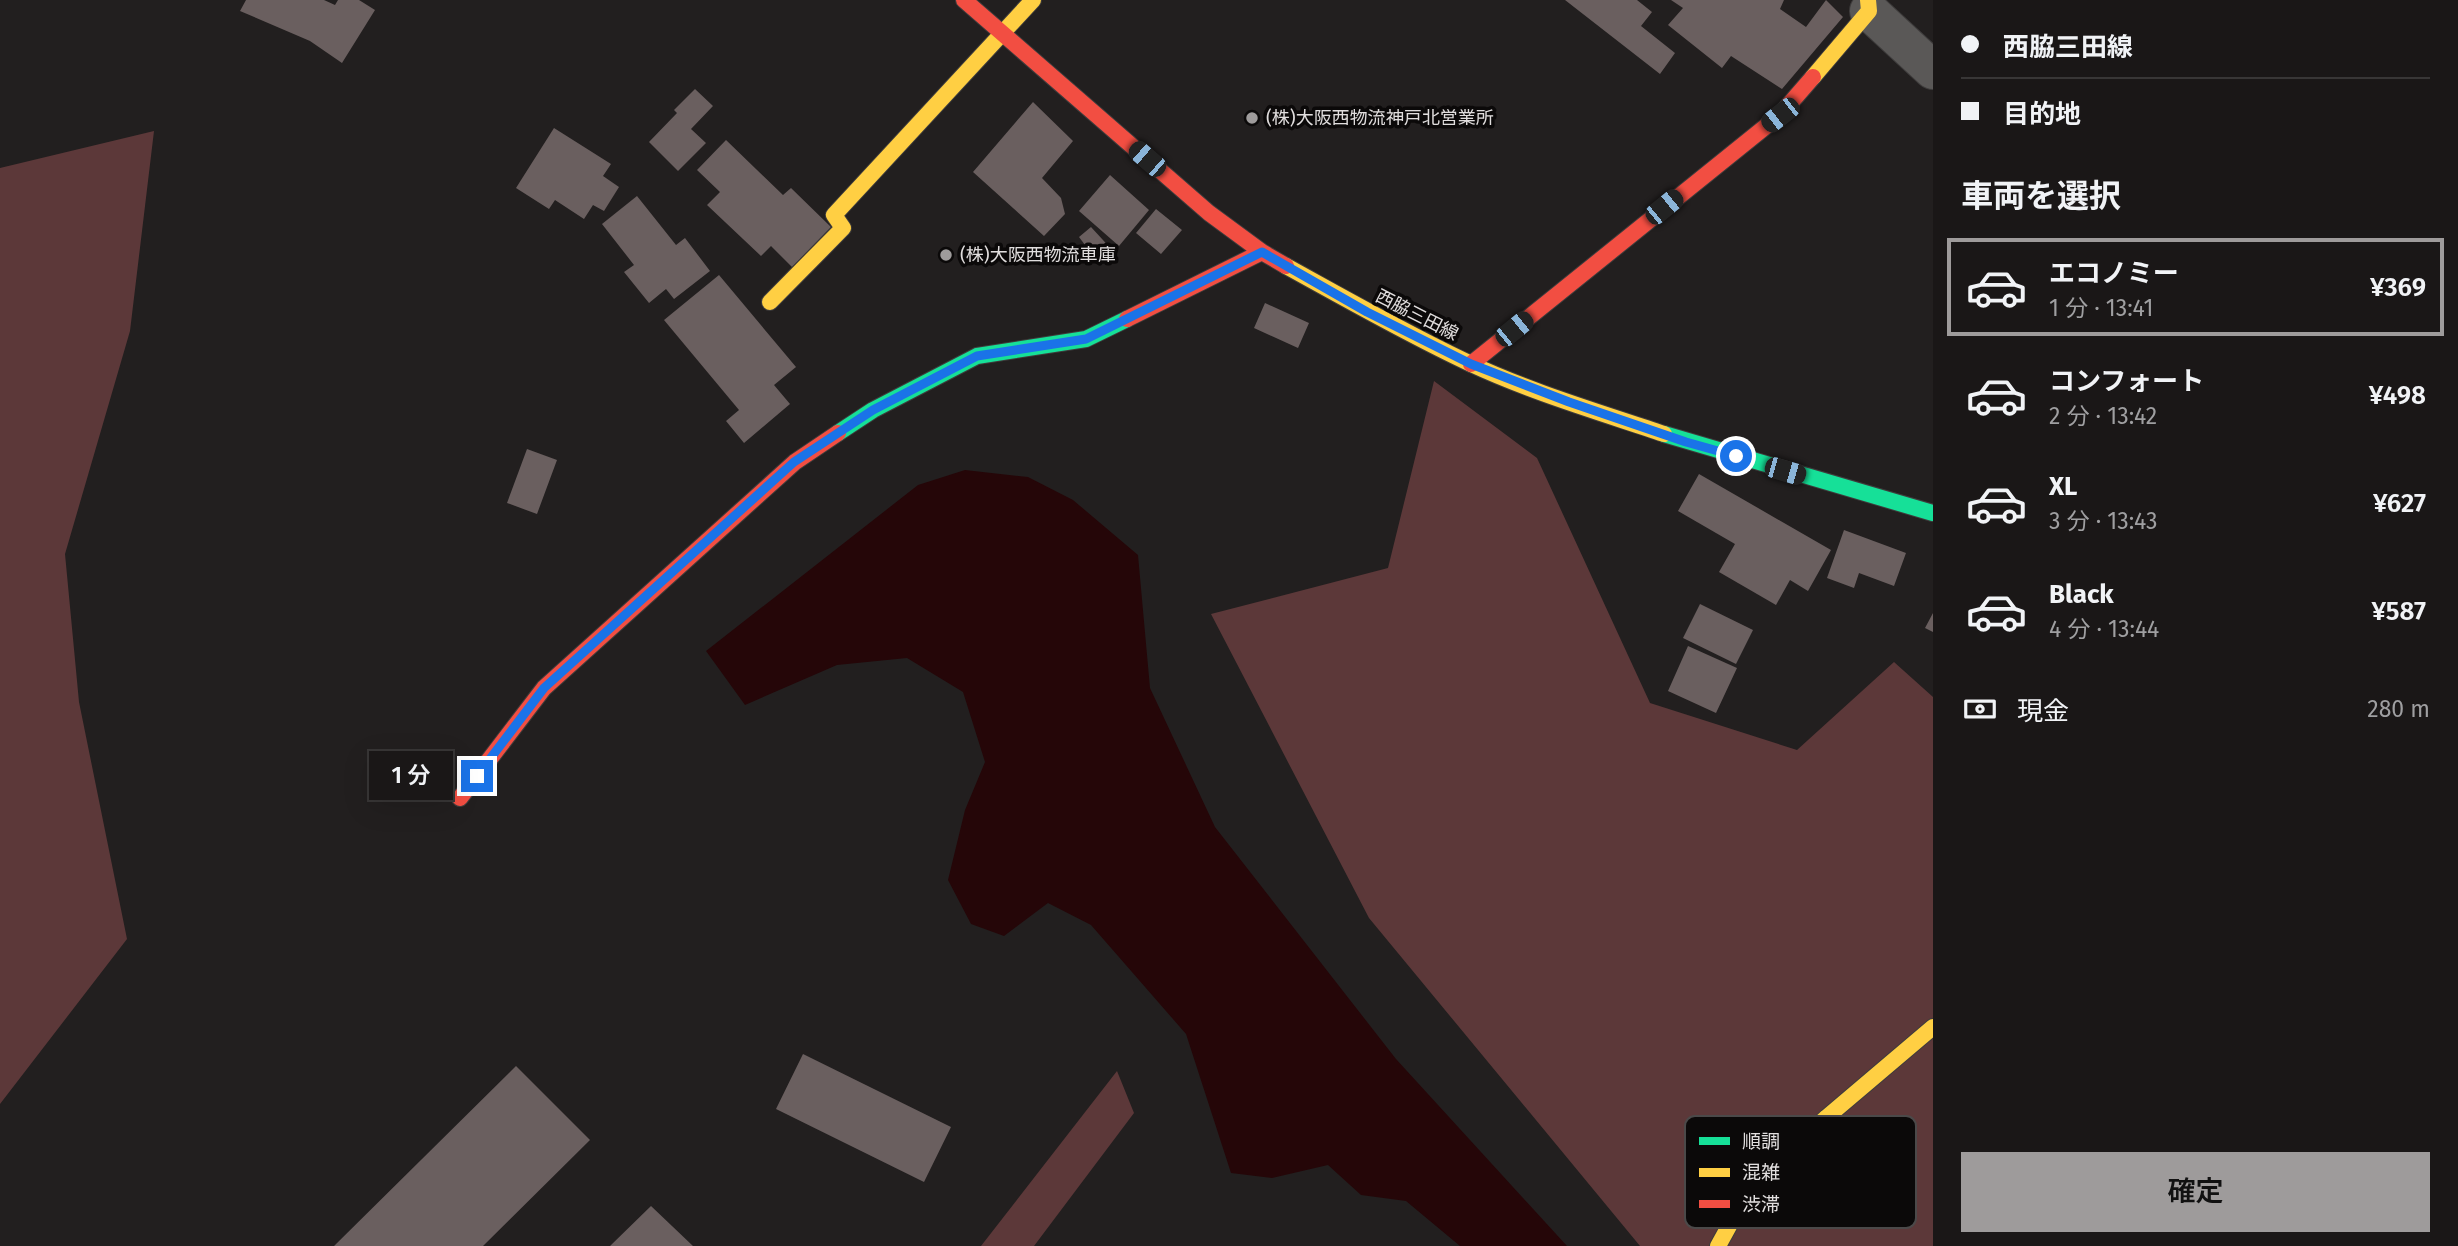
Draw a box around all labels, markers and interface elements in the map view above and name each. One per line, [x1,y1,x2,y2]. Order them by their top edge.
text: 西脇三田線 [2003,32,2133,63]
car [1757,94,1804,136]
text: 目的地 [2003,99,2081,130]
place label: (株)大阪西物流神戸北営業所 [1266,107,1494,129]
marker: (株)大阪西物流神戸北営業所 [1244,110,1260,126]
car [1125,137,1170,181]
text: 車両を選択 [1961,177,2121,215]
car [1642,186,1687,228]
place label: (株)大阪西物流車庫 [960,244,1116,266]
marker: (株)大阪西物流車庫 [938,247,954,263]
icon: car [1965,256,2028,319]
text: エコノミー [2049,258,2179,289]
text: ¥369 [2370,272,2426,303]
street label: 西脇三田線 [1372,285,1462,345]
text: 1 分 · 13:41 [2049,294,2153,322]
car [1492,308,1537,350]
icon: car [1965,364,2028,427]
text: コンフォート [2049,366,2204,397]
text: ¥498 [2369,380,2426,411]
text: 2 分 · 13:42 [2049,402,2157,430]
route start [1720,440,1752,472]
car [1762,455,1809,487]
text: XL [2049,471,2077,502]
icon: car [1965,472,2028,535]
text: ¥627 [2373,488,2426,519]
text: 3 分 · 13:43 [2049,507,2157,535]
text: Black [2049,579,2114,610]
icon: car [1965,580,2028,643]
text: ¥587 [2371,596,2426,627]
text: 4 分 · 13:44 [2049,615,2159,643]
icon: cash [1961,690,1999,728]
text: 280 m [2367,695,2430,723]
text: 現金 [2017,696,2069,727]
callout: 1 分 [368,752,452,800]
route end [461,760,493,792]
text: 1 分 [391,761,431,789]
legend [1685,1116,1916,1228]
text: 順調 [1742,1130,1780,1153]
button: 確定 [1961,1152,2430,1232]
text: 混雑 [1742,1161,1780,1184]
text: 渋滞 [1742,1193,1780,1216]

